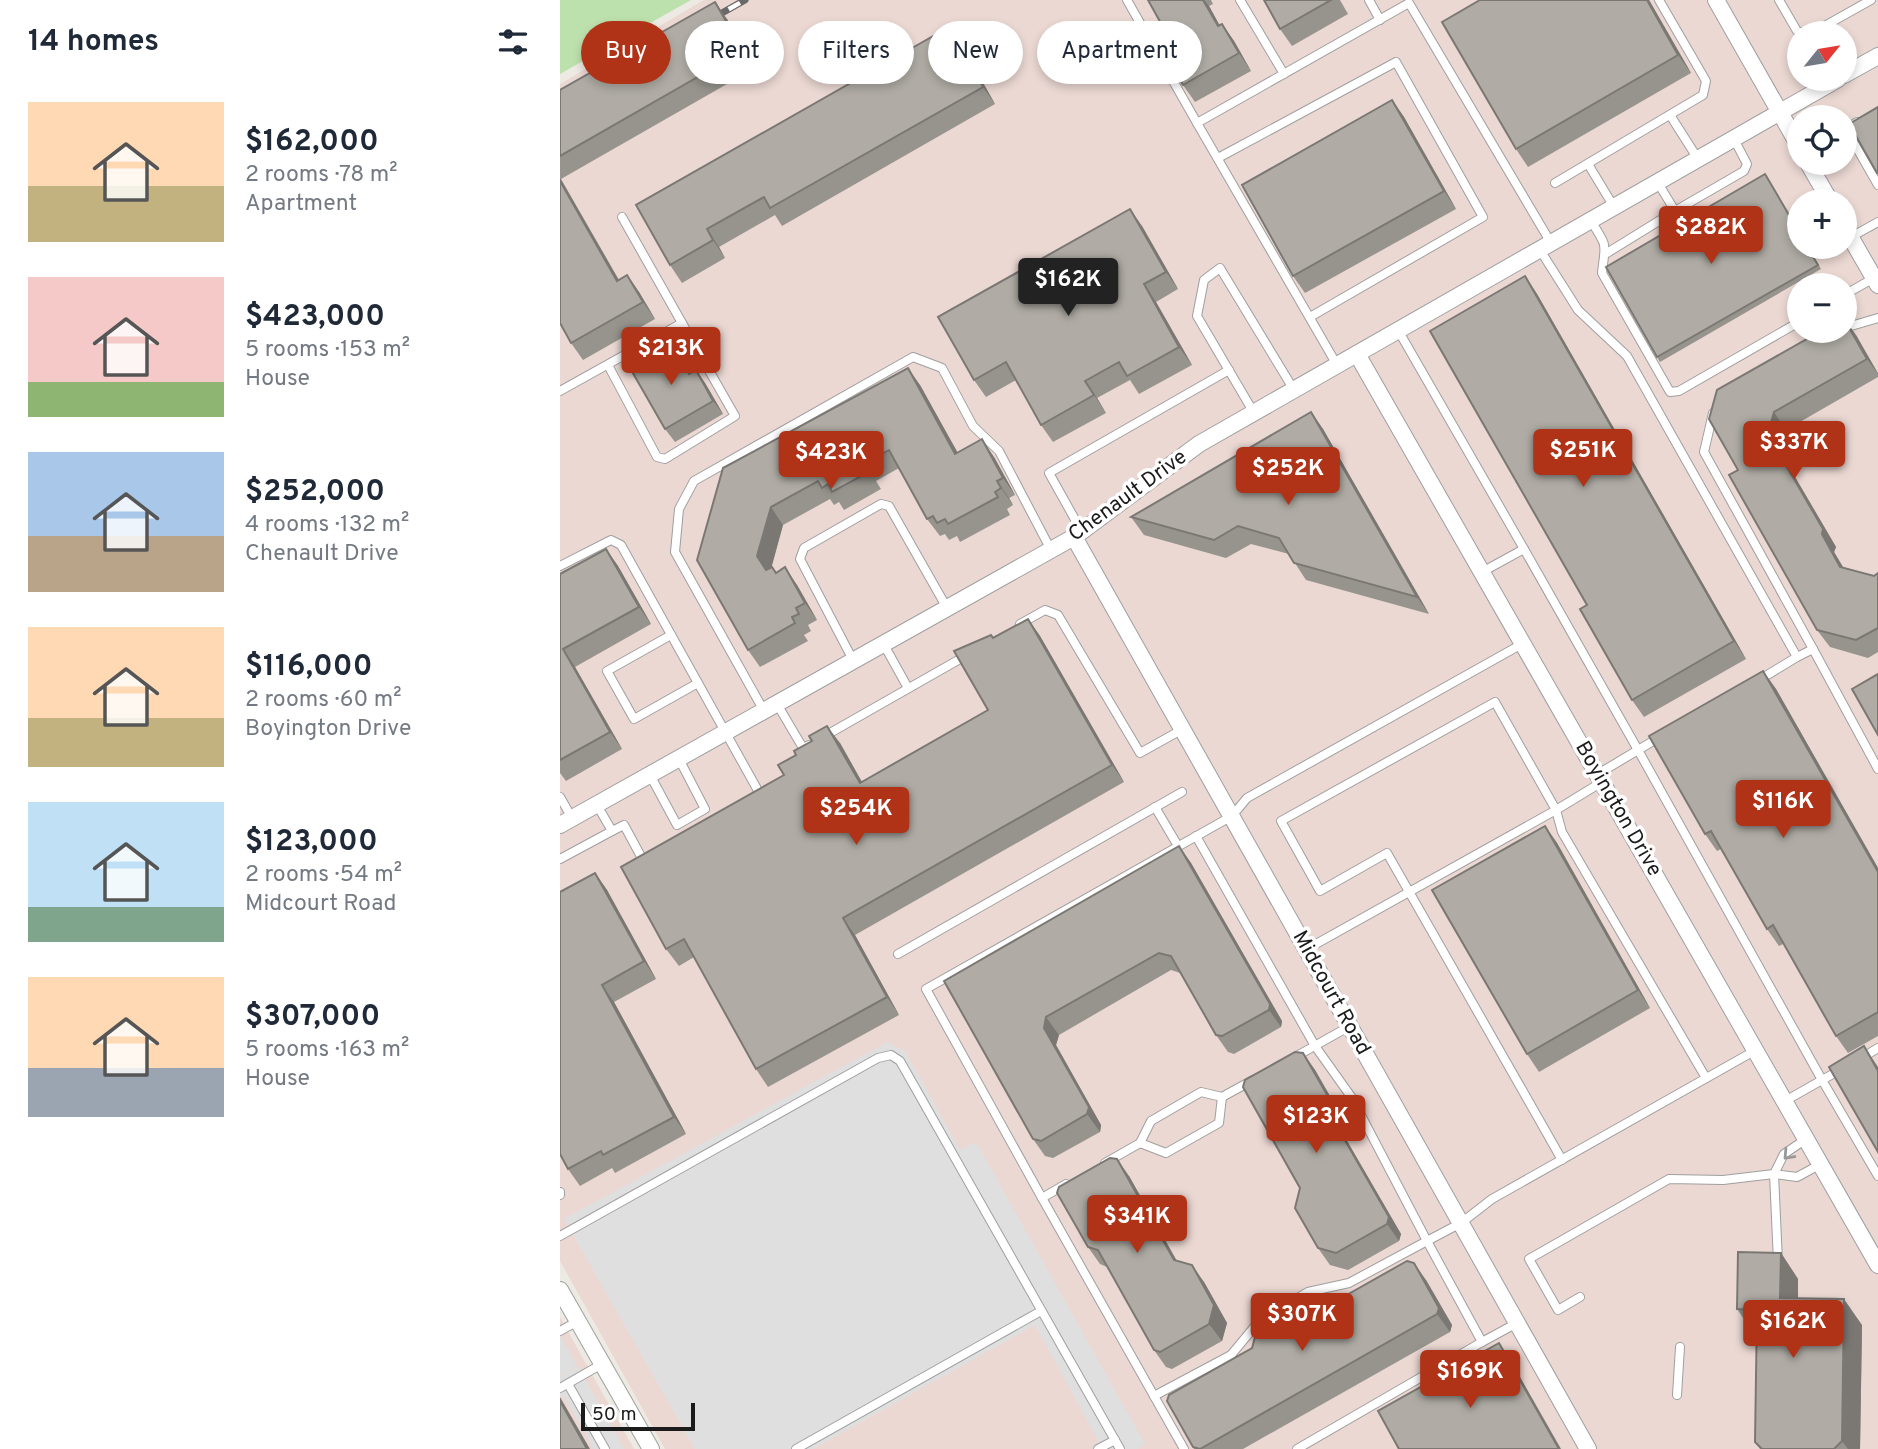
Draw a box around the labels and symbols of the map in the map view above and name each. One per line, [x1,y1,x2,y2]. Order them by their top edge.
north arrow [1787,21,1857,91]
pin: $282K [1662,206,1760,266]
pin: $162K [1019,258,1117,318]
pin: $213K [622,328,720,387]
pin: $337K [1745,421,1843,481]
pin: $251K [1534,430,1632,489]
pin: $423K [782,432,880,491]
street label: Chenault Drive [1063,444,1193,548]
pin: $252K [1239,448,1337,507]
street label: Boyington Drive [1568,736,1668,882]
pin: $116K [1734,780,1832,840]
pin: $254K [807,788,905,847]
street label: Midcourt Road [1286,926,1376,1060]
pin: $123K [1267,1096,1365,1155]
one-way arrow [1784,1146,1796,1159]
pin: $341K [1088,1196,1186,1255]
pin: $307K [1253,1294,1351,1353]
pin: $162K [1744,1300,1842,1360]
pin: $169K [1421,1350,1519,1410]
scale bar [581,1400,695,1432]

